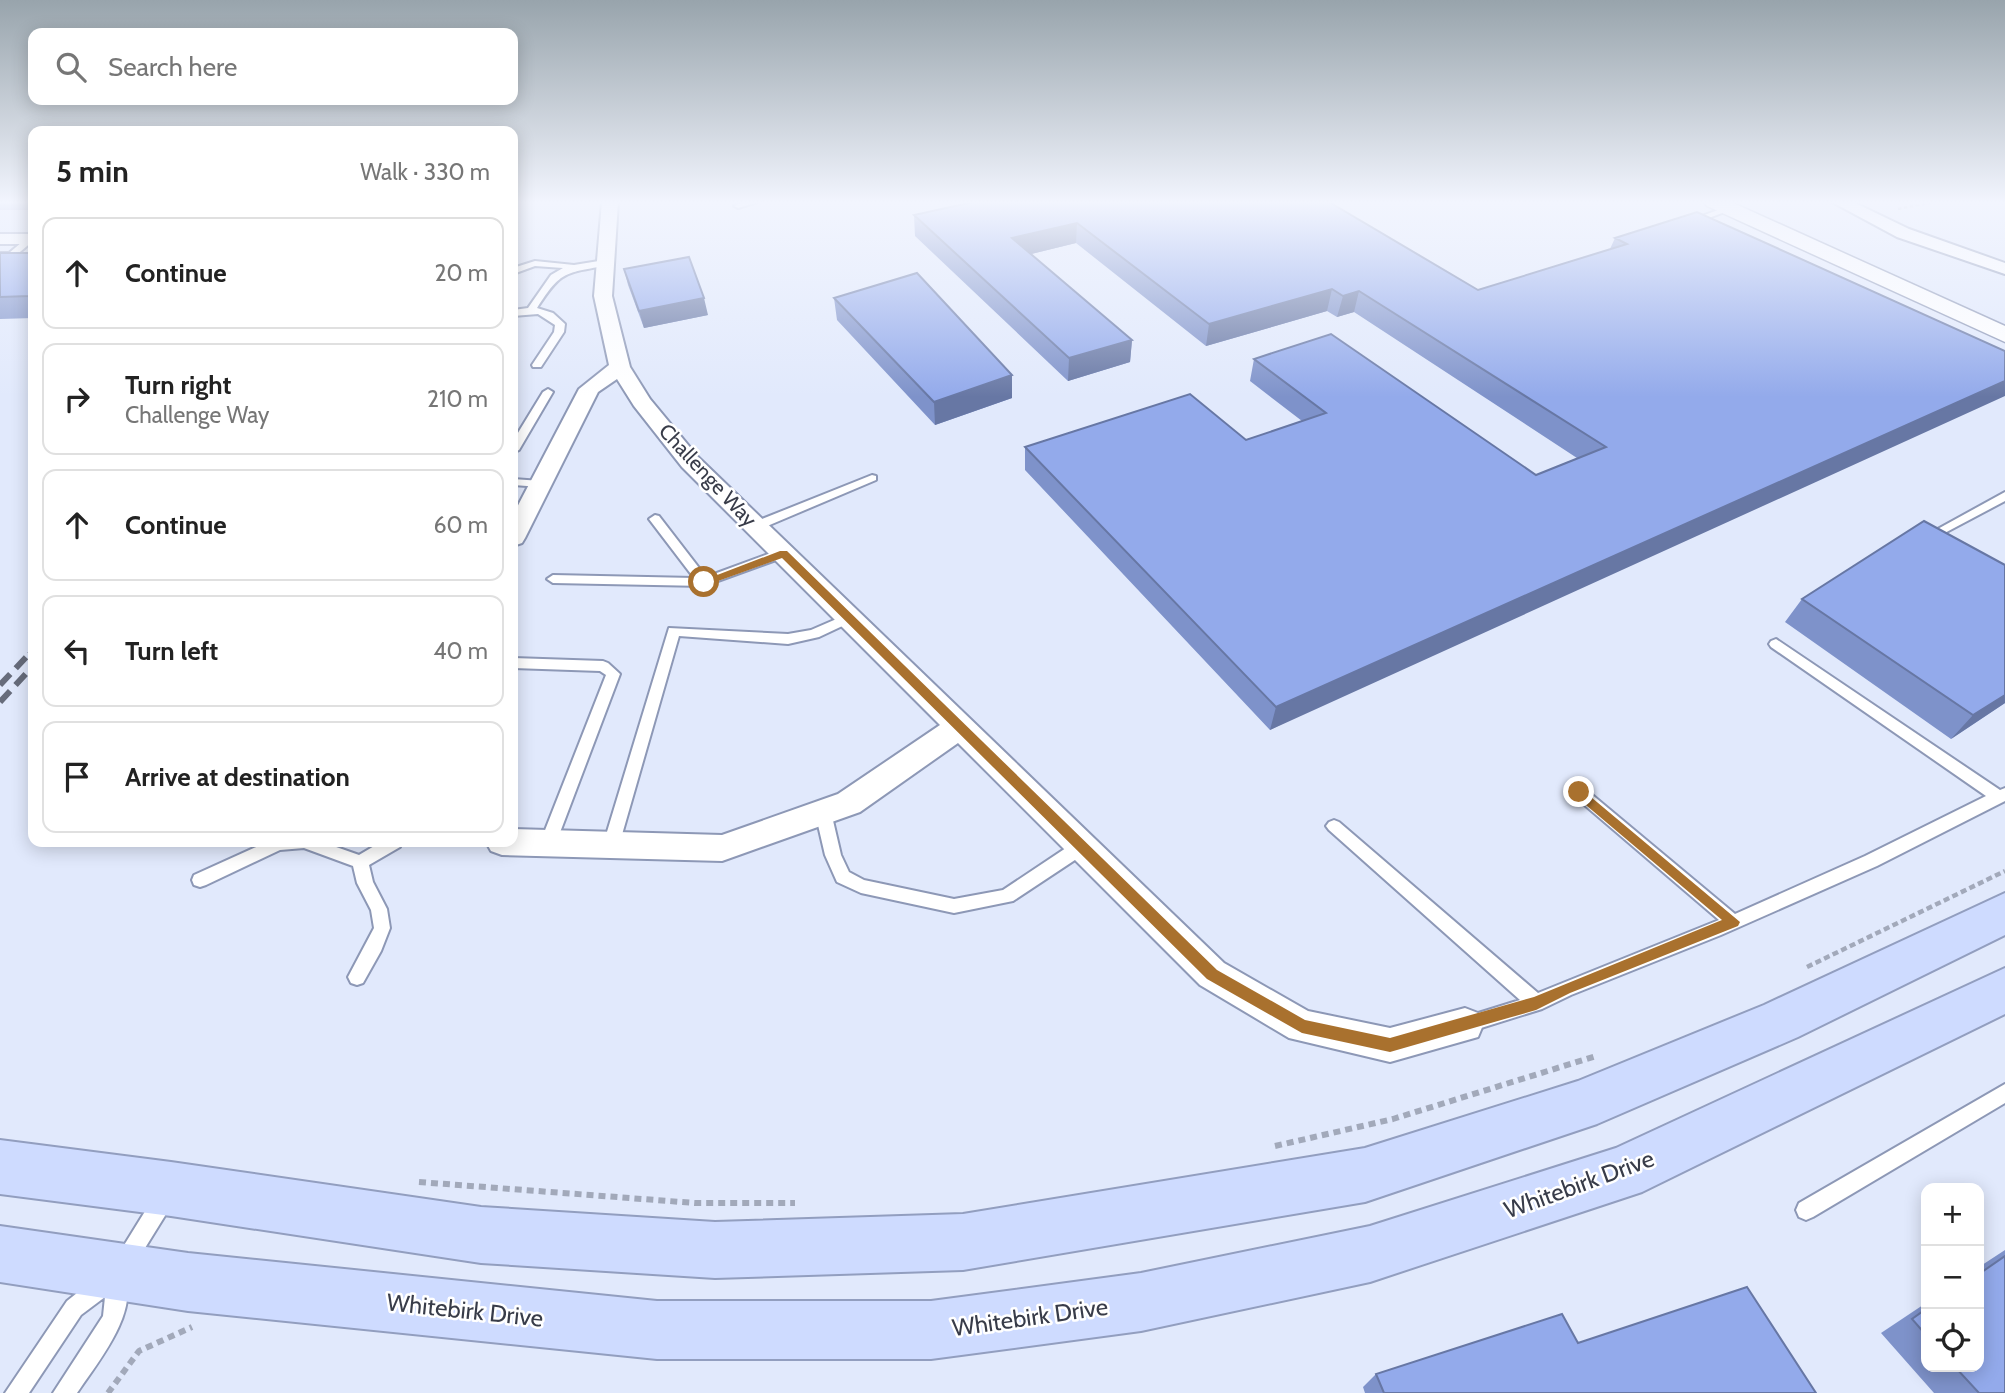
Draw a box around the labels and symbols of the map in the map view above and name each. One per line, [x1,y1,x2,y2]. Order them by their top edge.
street label: Challenge Way [654,418,762,532]
route start [688,566,719,597]
route end [1563,776,1594,807]
street label: Whitebirk Drive [1500,1144,1658,1224]
street label: Whitebirk Drive [385,1287,545,1333]
street label: Whitebirk Drive [950,1292,1110,1342]

